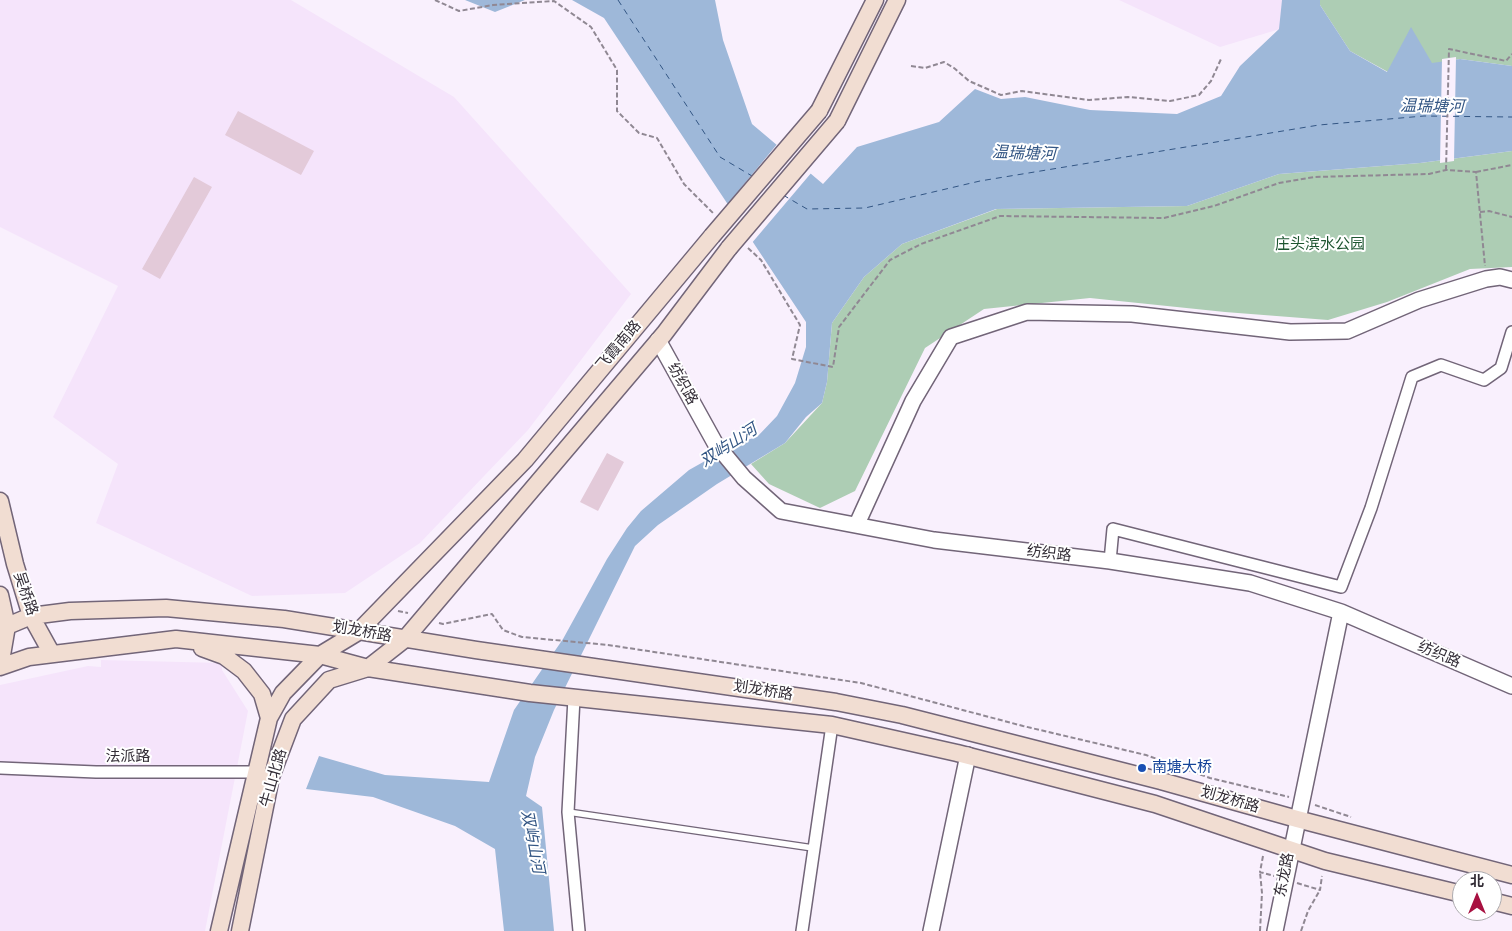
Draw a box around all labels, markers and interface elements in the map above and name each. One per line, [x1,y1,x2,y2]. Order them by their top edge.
water label: 温瑞塘河 [1400,97,1464,117]
water label: 温瑞塘河 [992,143,1056,165]
park label: 庄头滨水公园 [1275,236,1365,254]
street label: 飞霞南路 [593,317,645,375]
street label: 纺织路 [663,360,701,408]
water label: 双屿山河 [697,421,761,471]
street label: 纺织路 [1026,542,1072,566]
street label: 吴桥路 [9,570,41,618]
street label: 划龙桥路 [331,618,393,646]
street label: 纺织路 [1415,638,1463,672]
street label: 划龙桥路 [732,677,794,705]
street label: 牛山北路 [257,747,291,809]
street label: 法派路 [106,748,150,766]
place label: 南塘大桥 [1152,759,1212,777]
marker: 南塘大桥 [1136,762,1148,774]
street label: 划龙桥路 [1199,783,1261,817]
water label: 双屿山河 [516,809,548,875]
street label: 东龙路 [1272,851,1298,899]
north arrow [1452,871,1502,921]
text: 北 [1470,873,1484,890]

